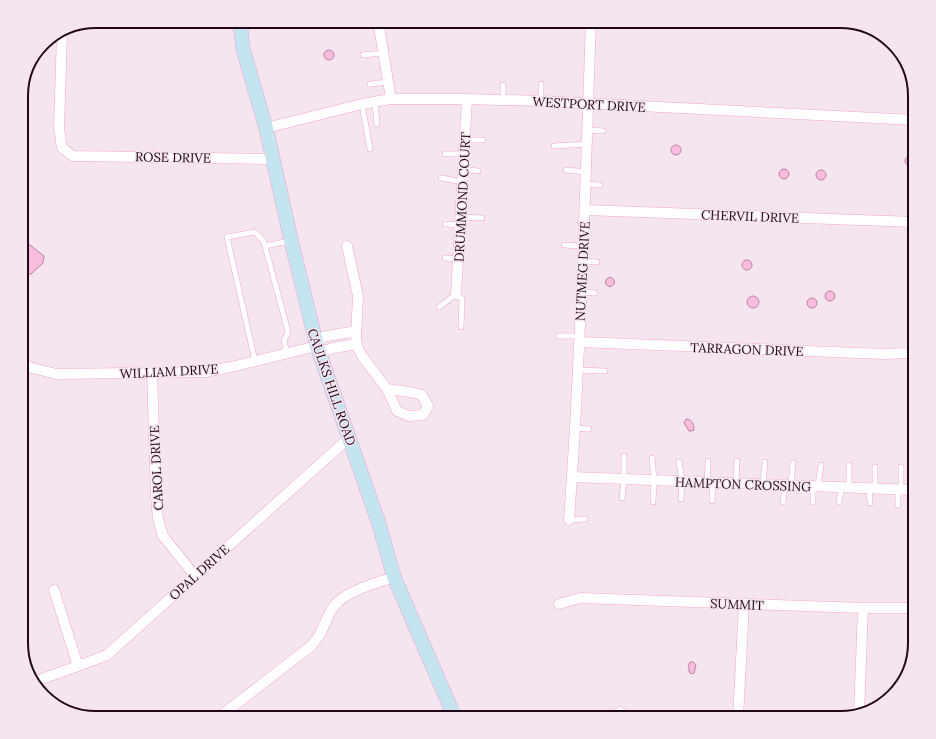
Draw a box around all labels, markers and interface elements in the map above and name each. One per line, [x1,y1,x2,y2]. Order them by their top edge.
street label: WESTPORT DRIVE [532,93,646,116]
street label: DRUMMOND COURT [451,131,474,262]
street label: ROSE DRIVE [135,148,211,167]
street label: CHERVIL DRIVE [701,206,799,227]
street label: NUTMEG DRIVE [571,221,594,321]
street label: CAULKS HILL ROAD [303,326,360,448]
street label: TARRAGON DRIVE [690,339,804,360]
street label: WILLIAM DRIVE [119,360,219,383]
street label: CAROL DRIVE [146,425,167,511]
street label: HAMPTON CROSSING [675,474,812,495]
street label: OPAL DRIVE [166,541,233,604]
street label: SUMMIT [710,595,765,614]

